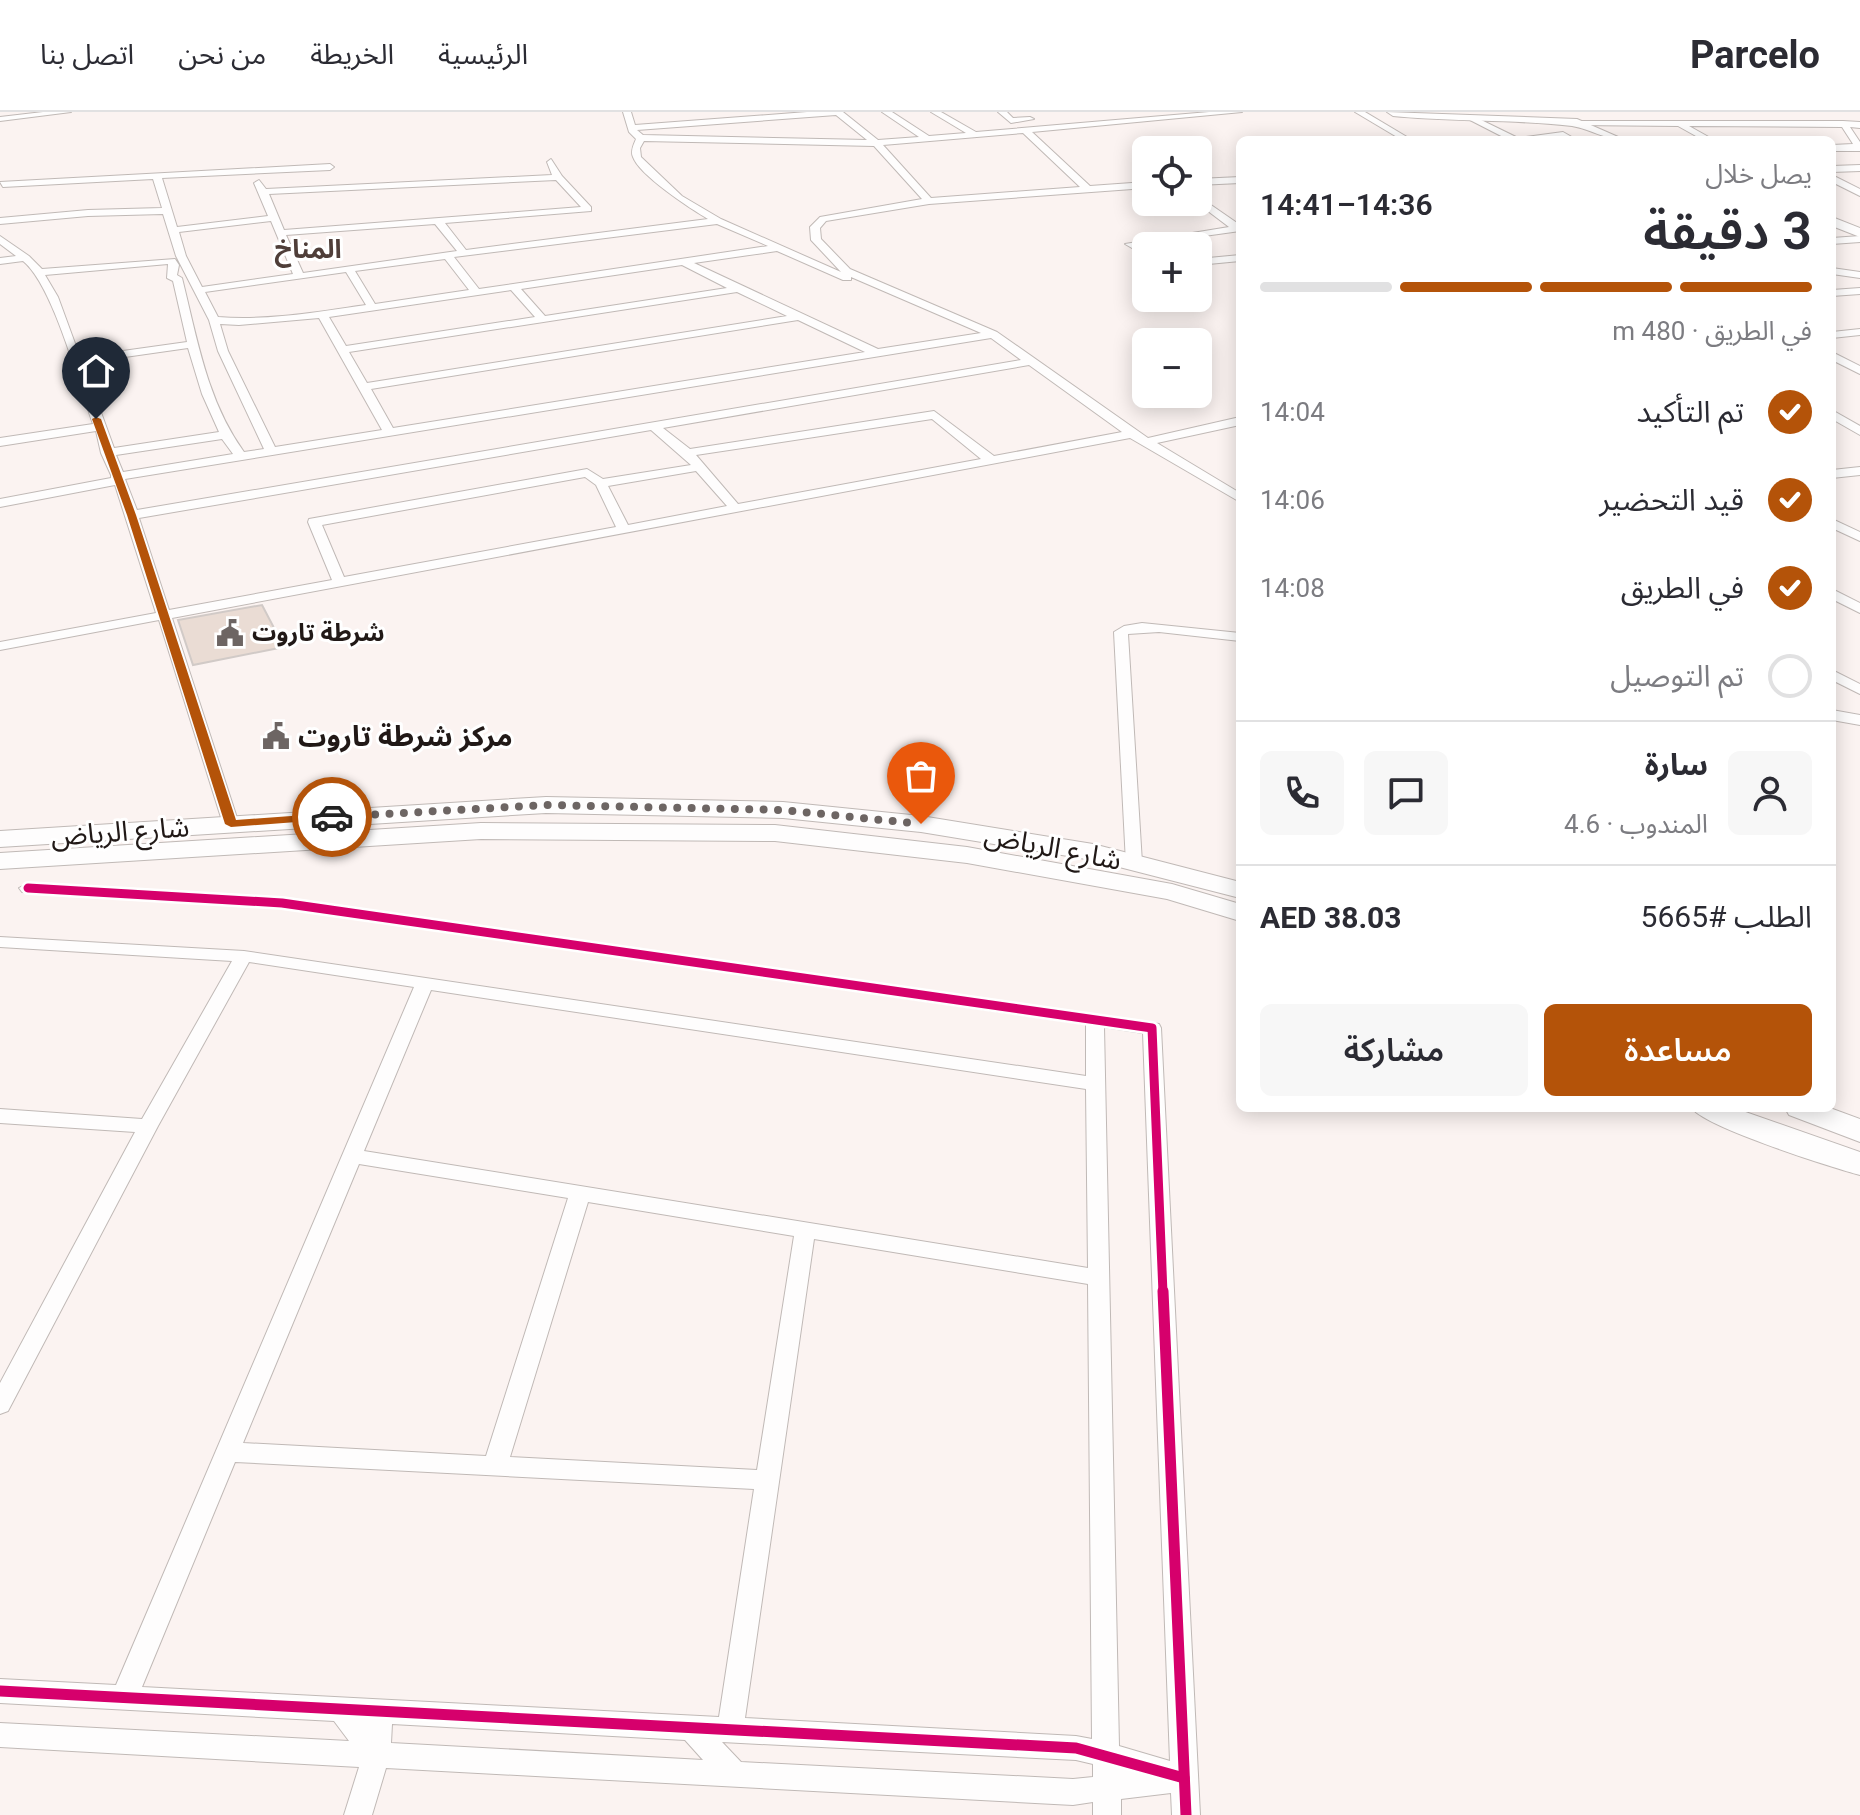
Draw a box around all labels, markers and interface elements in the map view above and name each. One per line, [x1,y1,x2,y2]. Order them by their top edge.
text: Parcelo [1690,33,1820,77]
text: اتصل بنا [40,38,134,71]
text: من نحن [178,38,266,71]
text: الخريطة [310,38,394,71]
text: الرئيسية [438,38,528,71]
map controls [1132,136,1212,408]
button: locate [1132,136,1212,216]
text: يصل خلال [1705,159,1812,189]
text: 14:36–14:41 [1260,187,1433,222]
text: 3 دقيقة [1643,201,1812,262]
button: + [1132,232,1212,312]
district label: المناخ [274,234,342,268]
text: في الطريق · 480 m [1612,316,1812,346]
button: − [1132,328,1212,408]
pin [62,337,130,419]
icon: home [74,349,118,393]
icon: check [1768,390,1812,434]
text: تم التأكيد [1636,394,1744,429]
text: 14:04 [1260,397,1325,427]
icon: check [1768,478,1812,522]
text: قيد التحضير [1599,482,1744,517]
text: 14:06 [1260,485,1325,515]
icon: check [1768,566,1812,610]
text: في الطريق [1621,570,1744,605]
text: 14:08 [1260,573,1325,603]
public building icon: شرطة تاروت [215,618,245,648]
place label: شرطة تاروت [252,619,384,647]
text: تم التوصيل [1610,658,1744,693]
place label: مركز شرطة تاروت [298,720,513,753]
public building icon: مركز شرطة تاروت [261,721,291,751]
pin [887,742,955,824]
text: سارة [1645,747,1708,782]
button: phone [1260,751,1344,835]
button: chat [1364,751,1448,835]
button: person [1728,751,1812,835]
icon: bag [899,754,943,798]
courier [292,777,372,857]
icon: car [310,795,354,839]
text: المندوب · 4.6 [1564,809,1708,839]
street label: شارع الرياض [50,810,191,857]
street label: شارع الرياض [981,818,1124,881]
text: الطلب #5665 [1641,899,1812,934]
text: AED 38.03 [1260,900,1402,935]
button: مشاركة [1260,1004,1528,1096]
button: مساعدة [1544,1004,1812,1096]

